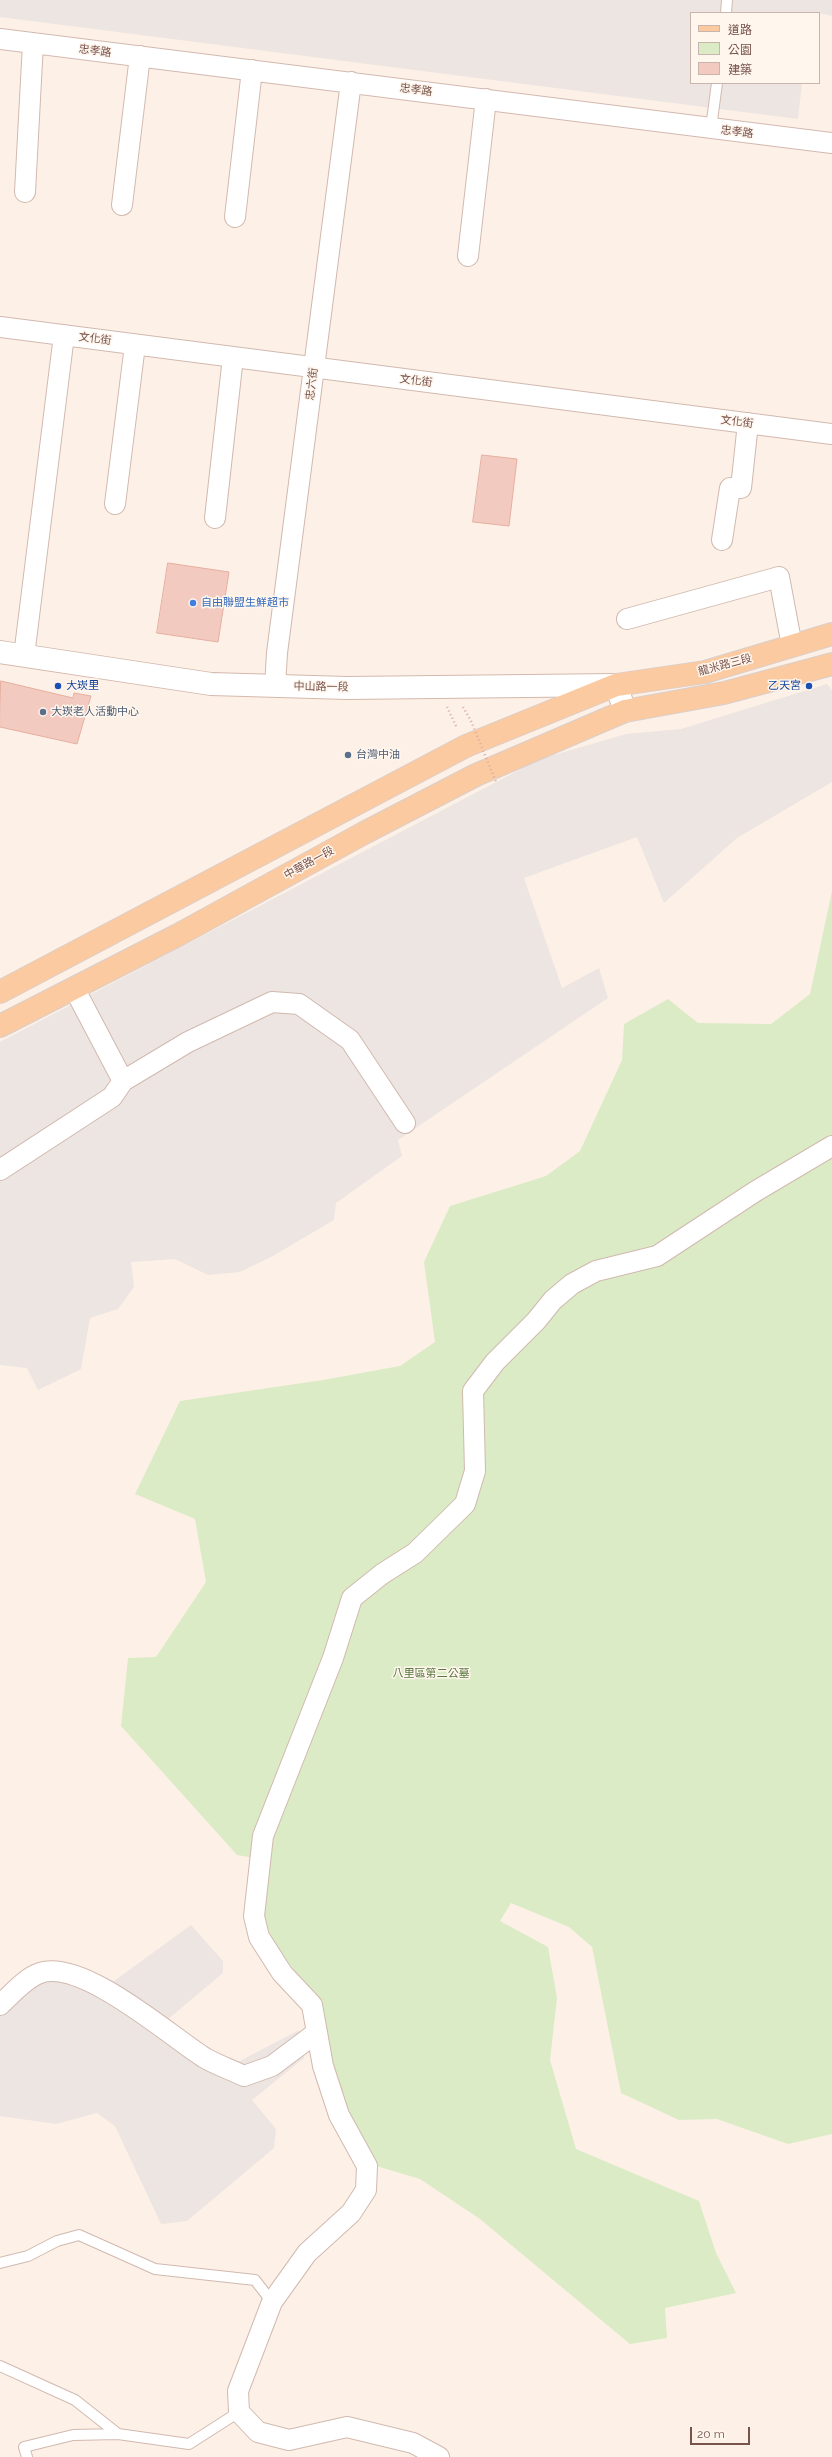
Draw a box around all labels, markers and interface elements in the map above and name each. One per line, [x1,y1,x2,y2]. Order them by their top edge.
legend [690,12,820,84]
text: 道路 [728,23,752,37]
street label: 忠孝路 [78,42,112,60]
text: 公園 [728,43,752,57]
text: 建築 [728,63,752,77]
street label: 忠孝路 [399,81,433,99]
street label: 忠孝路 [720,123,754,141]
street label: 文化街 [78,330,112,348]
street label: 忠六街 [303,367,321,401]
street label: 文化街 [399,372,433,390]
street label: 文化街 [720,413,754,431]
place label: 自由聯盟生鮮超市 [201,596,289,610]
marker: 自由聯盟生鮮超市 [188,598,198,608]
street label: 龍米路三段 [697,652,753,678]
place label: 大崁里 [66,679,99,693]
place label: 乙天宮 [768,679,801,693]
street label: 中山路一段 [293,680,349,694]
marker: 大崁里 [53,681,63,691]
marker: 乙天宮 [804,681,814,691]
place label: 大崁老人活動中心 [51,705,139,719]
marker: 大崁老人活動中心 [38,707,48,717]
place label: 台灣中油 [356,748,400,762]
marker: 台灣中油 [343,750,353,760]
street label: 中華路一段 [282,844,336,882]
park label: 八里區第二公墓 [393,1667,469,1681]
scale bar [692,2419,752,2445]
text: 20 m [697,2427,725,2441]

